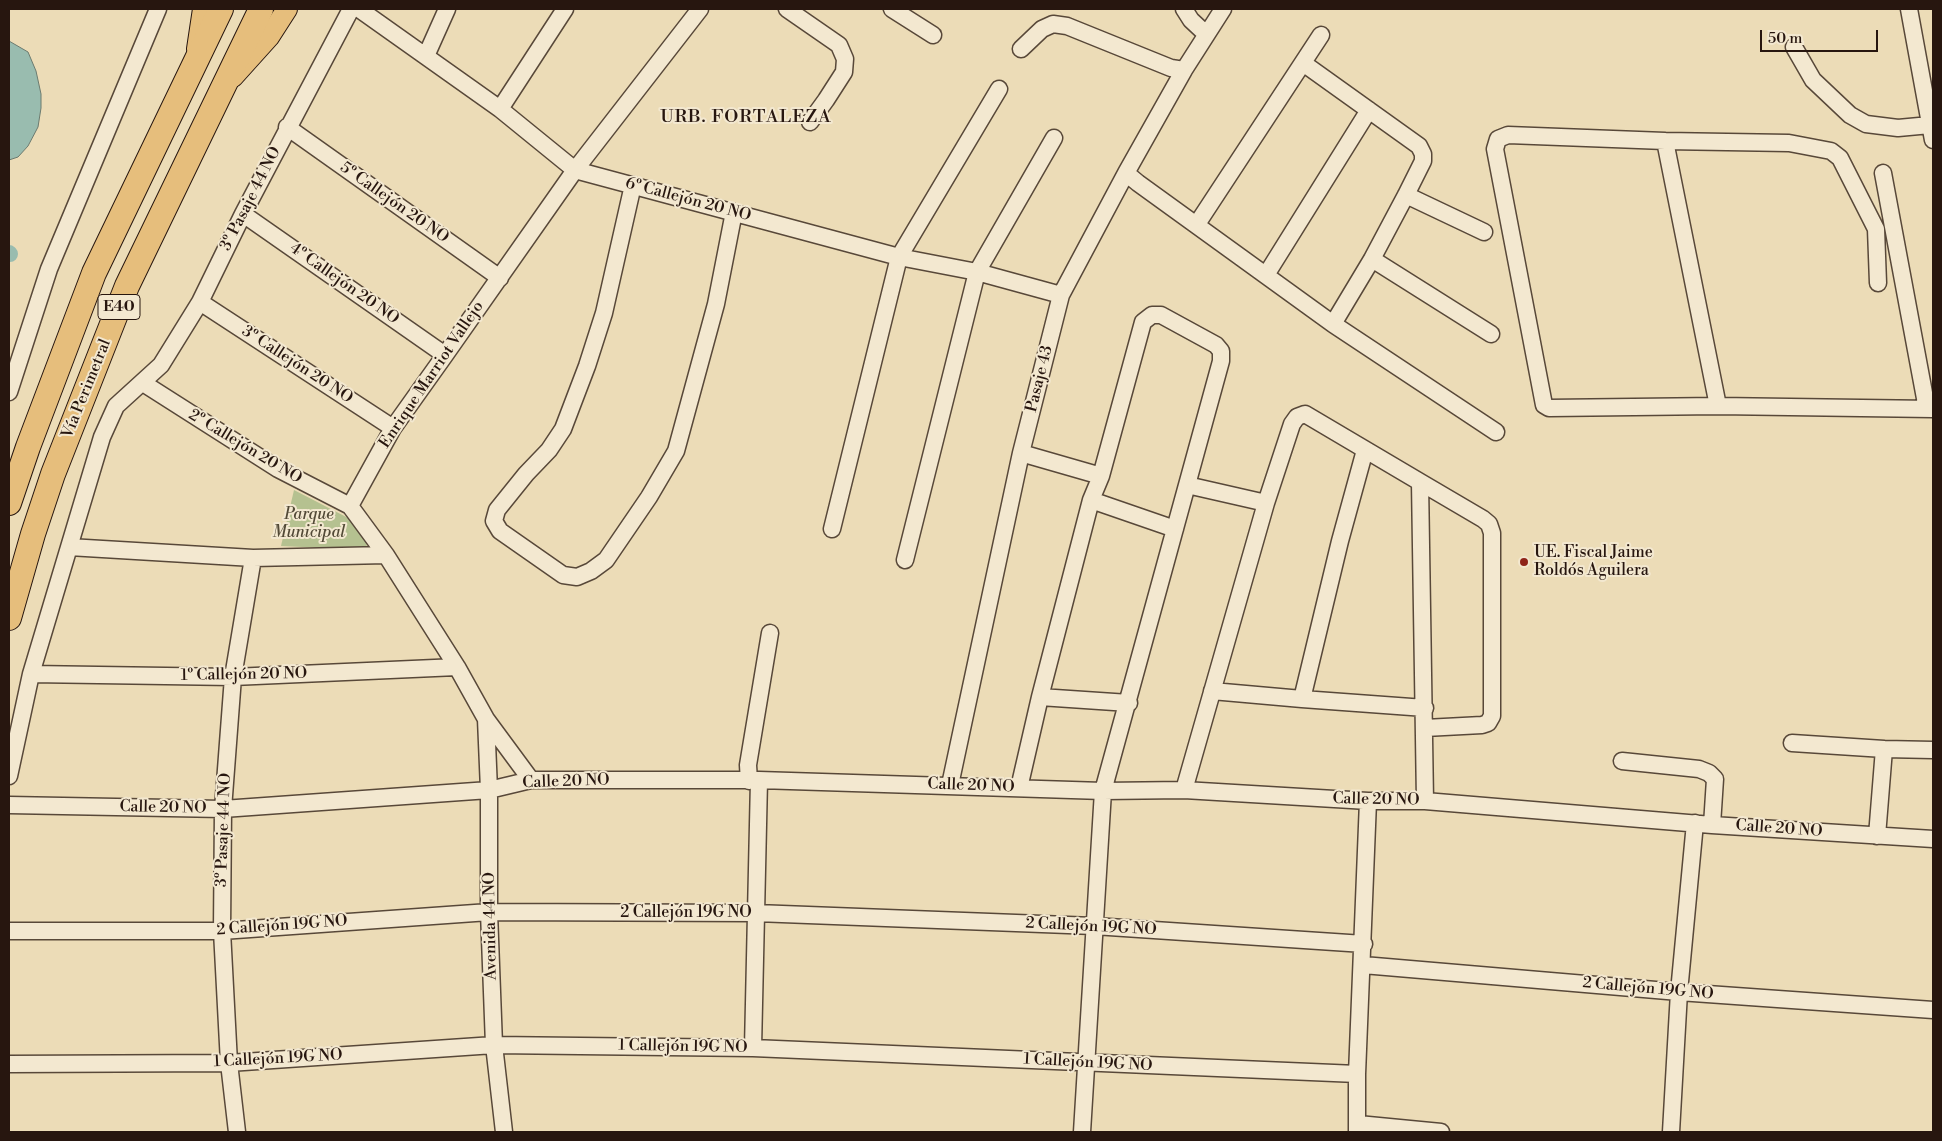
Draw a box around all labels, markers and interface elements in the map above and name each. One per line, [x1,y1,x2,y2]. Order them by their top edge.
scale bar [1762,20,1880,52]
text: 50 m [1768,29,1802,48]
district label: URB. FORTALEZA [659,107,833,129]
street label: 3º Pasaje 44 NO [217,144,285,254]
street label: 5º Callejón 20 NO [336,158,452,248]
street label: 6º Callejón 20 NO [623,174,753,226]
street label: 4º Callejón 20 NO [286,239,402,329]
road number: E40 [98,294,140,320]
street label: Enrique Marriot Vallejo [376,298,488,452]
street label: 3º Callejón 20 NO [238,322,356,408]
street label: Vía Perimetral [58,337,116,441]
street label: Pasaje 43 [1022,344,1058,414]
street label: 2º Callejón 20 NO [185,406,305,488]
park label: Parque Municipal [273,505,345,543]
place label: UE. Fiscal Jaime Roldós Aguilera [1534,543,1653,581]
marker: UE. Fiscal Jaime Roldós Aguilera [1518,556,1530,568]
street label: 1º Callejón 20 NO [181,664,307,686]
street label: Calle 20 NO [522,771,610,793]
street label: 3º Pasaje 44 NO [212,773,236,887]
street label: Calle 20 NO [927,775,1015,797]
street label: Calle 20 NO [1332,790,1420,810]
street label: Calle 20 NO [119,798,207,818]
street label: Calle 20 NO [1735,816,1823,842]
street label: Avenida 44 NO [480,872,502,980]
street label: 2 Callejón 19G NO [620,903,752,923]
street label: 2 Callejón 19G NO [216,912,348,940]
street label: 2 Callejón 19G NO [1025,914,1157,940]
street label: 2 Callejón 19G NO [1582,974,1714,1004]
street label: 1 Callejón 19G NO [618,1036,748,1058]
street label: 1 Callejón 19G NO [213,1046,343,1072]
street label: 1 Callejón 19G NO [1023,1050,1153,1076]

